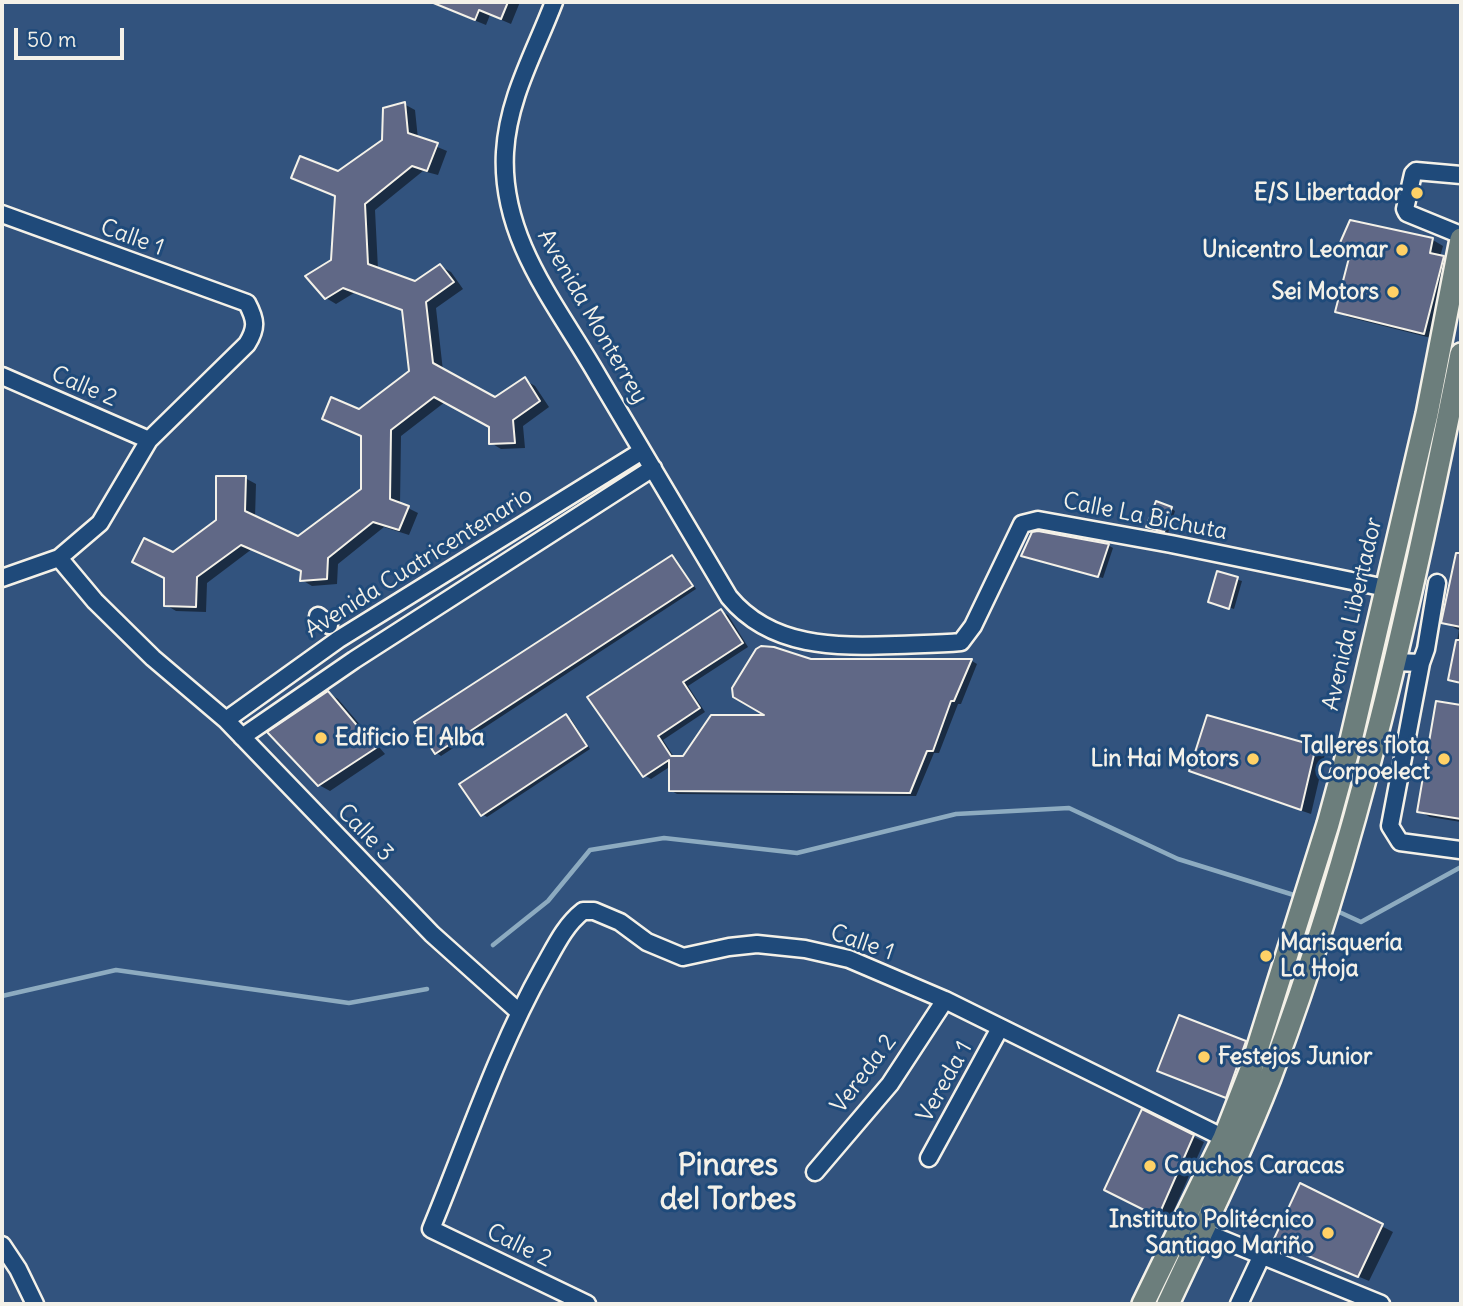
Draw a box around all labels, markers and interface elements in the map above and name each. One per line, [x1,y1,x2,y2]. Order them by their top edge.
scale bar [18,14,128,58]
text: 50 m [27,26,76,53]
place label: E/S Libertador [1254,179,1403,207]
marker: E/S Libertador [1409,185,1425,201]
street label: Calle 1 [97,214,167,262]
street label: Avenida Monterrey [531,225,653,409]
place label: Unicentro Leomar [1202,236,1388,264]
marker: Unicentro Leomar [1394,242,1410,258]
place label: Sei Motors [1271,278,1379,306]
marker: Sei Motors [1385,284,1401,300]
street label: Calle 2 [47,361,121,413]
street label: Avenida Cuatricentenario [300,482,538,644]
street label: Calle La Bichuta [1061,488,1229,546]
street label: Avenida Libertador [1317,515,1389,713]
place label: Edificio El Alba [335,724,485,752]
marker: Edificio El Alba [313,730,329,746]
place label: Talleres flota Corpoelect [1300,732,1430,786]
place label: Lin Hai Motors [1091,745,1239,773]
marker: Lin Hai Motors [1245,751,1261,767]
marker: Talleres flota Corpoelect [1436,751,1452,767]
street label: Calle 3 [331,798,399,868]
street label: Calle 1 [827,919,897,967]
place label: Marisquería La Hoja [1280,929,1403,983]
marker: Marisquería La Hoja [1258,948,1274,964]
street label: Vereda 2 [825,1029,903,1119]
street label: Vereda 1 [912,1037,978,1127]
place label: Festejos Junior [1218,1043,1372,1071]
marker: Festejos Junior [1196,1049,1212,1065]
district label: Pinares del Torbes [660,1148,796,1218]
place label: Cauchos Caracas [1164,1152,1344,1180]
marker: Cauchos Caracas [1142,1158,1158,1174]
place label: Instituto Politécnico Santiago Mariño [1109,1206,1314,1260]
street label: Calle 2 [482,1219,556,1273]
marker: Instituto Politécnico Santiago Mariño [1320,1225,1336,1241]

